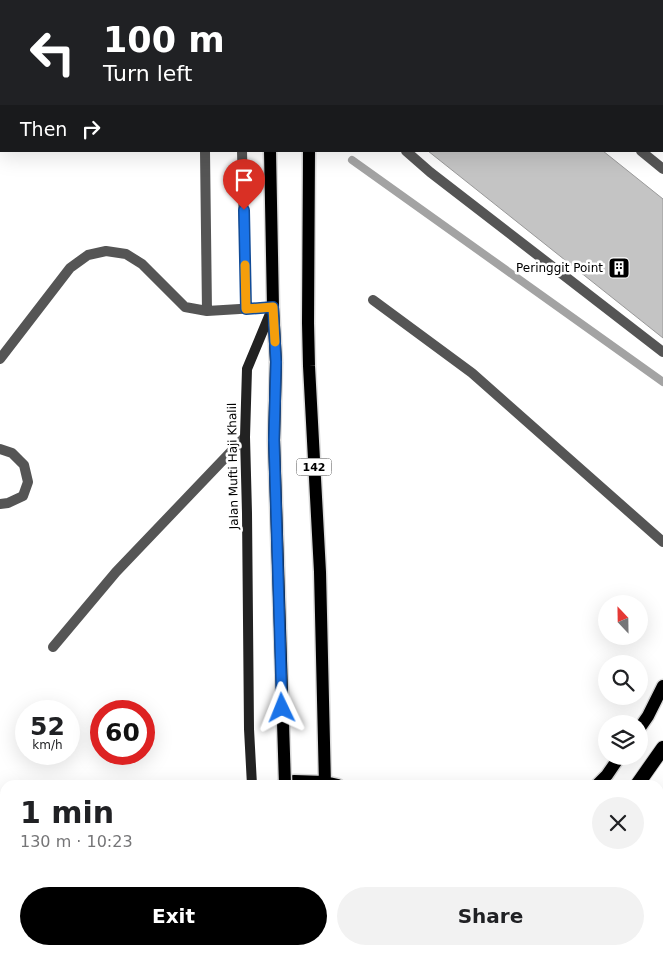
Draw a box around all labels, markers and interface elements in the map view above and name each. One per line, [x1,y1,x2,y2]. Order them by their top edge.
icon: left [20,20,85,85]
text: 100 m [103,20,225,60]
text: Turn left [103,61,192,86]
icon: right [77,115,105,143]
text: Then [20,118,67,140]
pin [223,159,265,210]
icon: arrive [230,166,258,194]
building icon: Peringgit Point [607,256,631,280]
place label: Peringgit Point [516,261,603,275]
street label: Jalan Mufti Haji Khalil [225,403,241,530]
road number: 142 [296,458,332,476]
north arrow [598,595,648,645]
map controls [598,595,648,765]
button: search [598,655,648,705]
position arrow [255,681,307,733]
speed limit sign: 60 [90,700,155,765]
text: 52 [30,712,65,741]
button: layers [598,715,648,765]
text: km/h [32,738,63,752]
text: 1 min [20,795,114,830]
button: close [592,797,644,849]
text: 130 m · 10:23 [20,832,133,851]
button: Exit [20,887,327,945]
button: Share [337,887,644,945]

